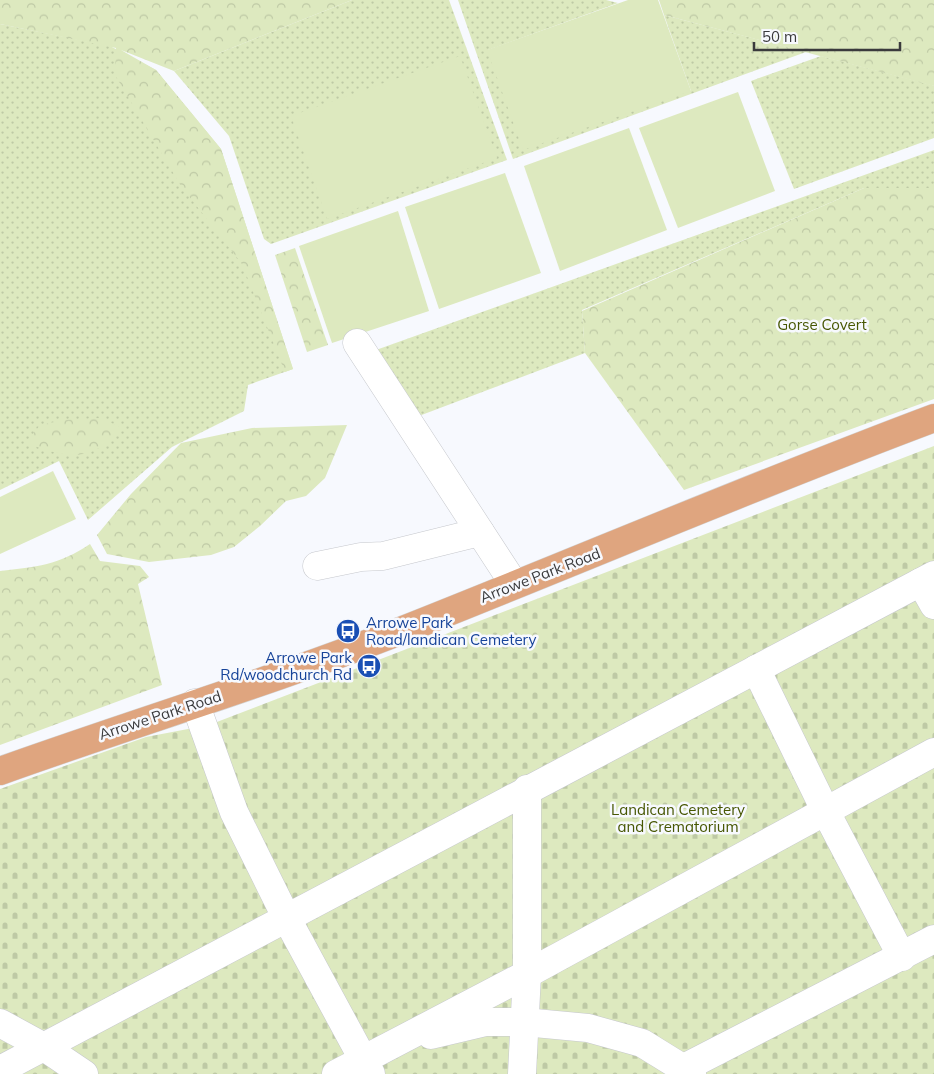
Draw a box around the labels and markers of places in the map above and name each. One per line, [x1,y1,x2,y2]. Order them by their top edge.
place label: Arrowe Park Road/landican Cemetery [366,613,536,649]
bus stop icon: Arrowe Park Road/landican Cemetery [335,618,361,644]
place label: Arrowe Park Rd/woodchurch Rd [220,648,352,684]
bus stop icon: Arrowe Park Rd/woodchurch Rd [356,653,382,679]

